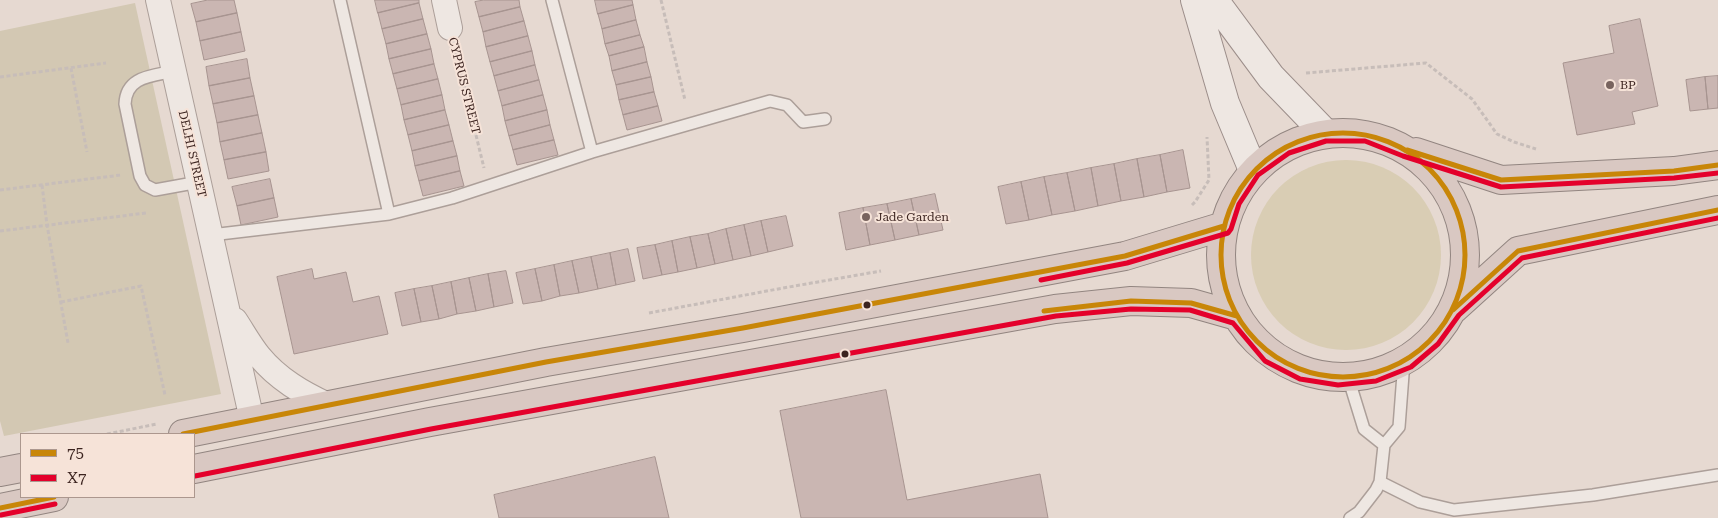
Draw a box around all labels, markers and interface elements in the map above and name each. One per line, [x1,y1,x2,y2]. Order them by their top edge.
street label: CYPRUS STREET [445,36,483,136]
place label: BP [1620,78,1636,92]
marker: BP [1604,79,1616,91]
street label: DELHI STREET [175,109,209,199]
place label: Jade Garden [876,210,949,224]
marker: Jade Garden [860,211,872,223]
unlabelled marker [862,300,872,310]
unlabelled marker [840,349,850,359]
legend [20,433,195,498]
text: 75 [67,444,84,462]
text: X7 [67,469,87,487]

